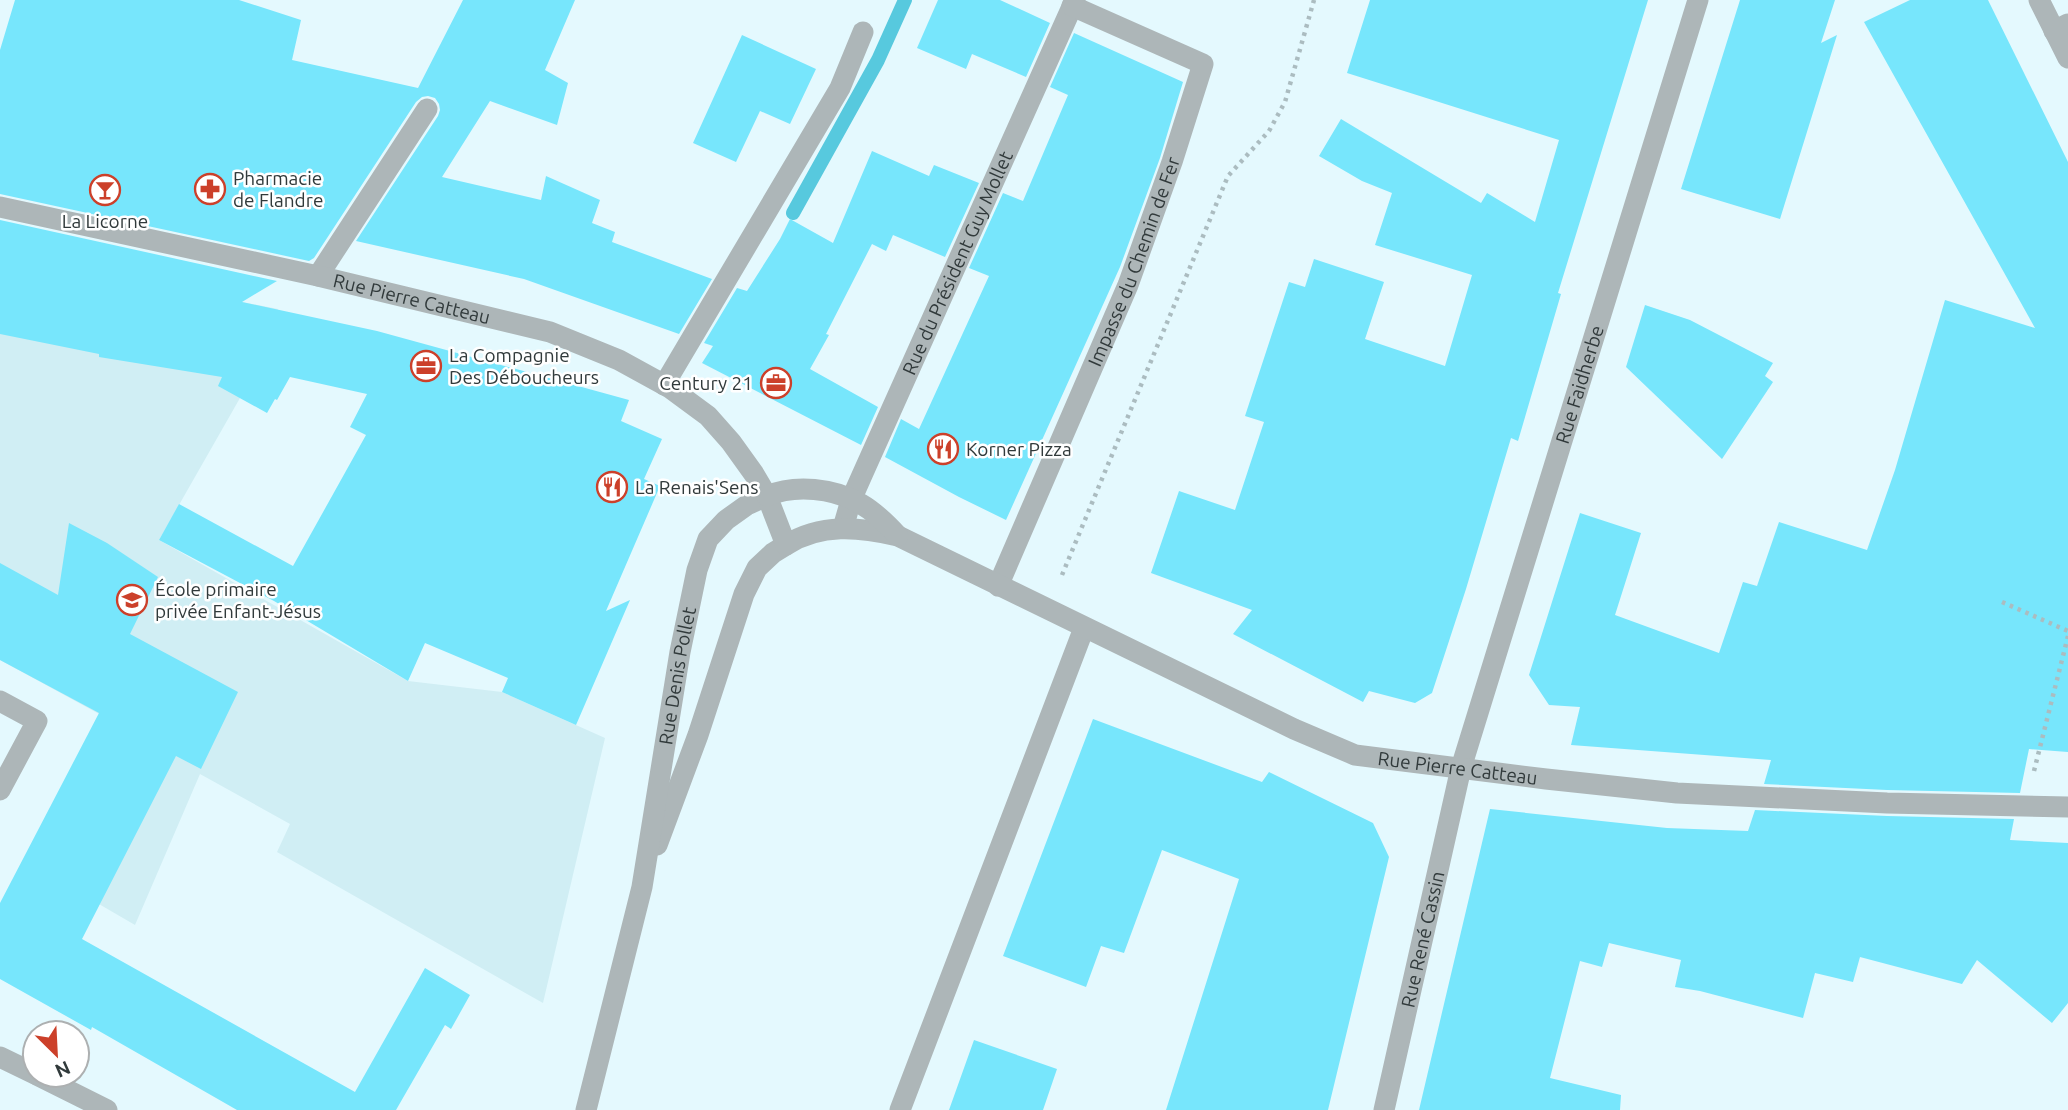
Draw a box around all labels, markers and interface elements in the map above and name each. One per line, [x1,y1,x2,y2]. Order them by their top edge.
street label: Rue du Président Guy Mollet [898,147,1017,378]
street label: Impasse du Chemin de Fer [1083,154,1184,369]
place label: Pharmacie de Flandre [233,167,323,211]
pharmacy icon: Pharmacie de Flandre [193,172,227,206]
bar icon: La Licorne [88,173,122,207]
place label: La Licorne [62,210,148,232]
street label: Rue Pierre Catteau [331,269,493,328]
street label: Rue Faidherbe [1551,323,1608,446]
place label: La Compagnie Des Déboucheurs [449,344,599,388]
office icon: La Compagnie Des Déboucheurs [409,349,443,383]
office icon: Century 21 [759,366,793,400]
place label: Century 21 [659,372,753,394]
restaurant icon: Korner Pizza [926,432,960,466]
place label: Korner Pizza [966,438,1072,460]
restaurant icon: La Renais'Sens [595,470,629,504]
place label: La Renais'Sens [635,476,758,498]
place label: École primaire privée Enfant-Jésus [155,578,321,622]
school or university icon: École primaire privée Enfant-Jésus [115,583,149,617]
street label: Rue Denis Pollet [654,604,700,746]
street label: Rue Pierre Catteau [1376,747,1539,789]
street label: Rue René Cassin [1396,869,1448,1010]
north arrow [21,1019,91,1089]
text: N [52,1057,74,1082]

